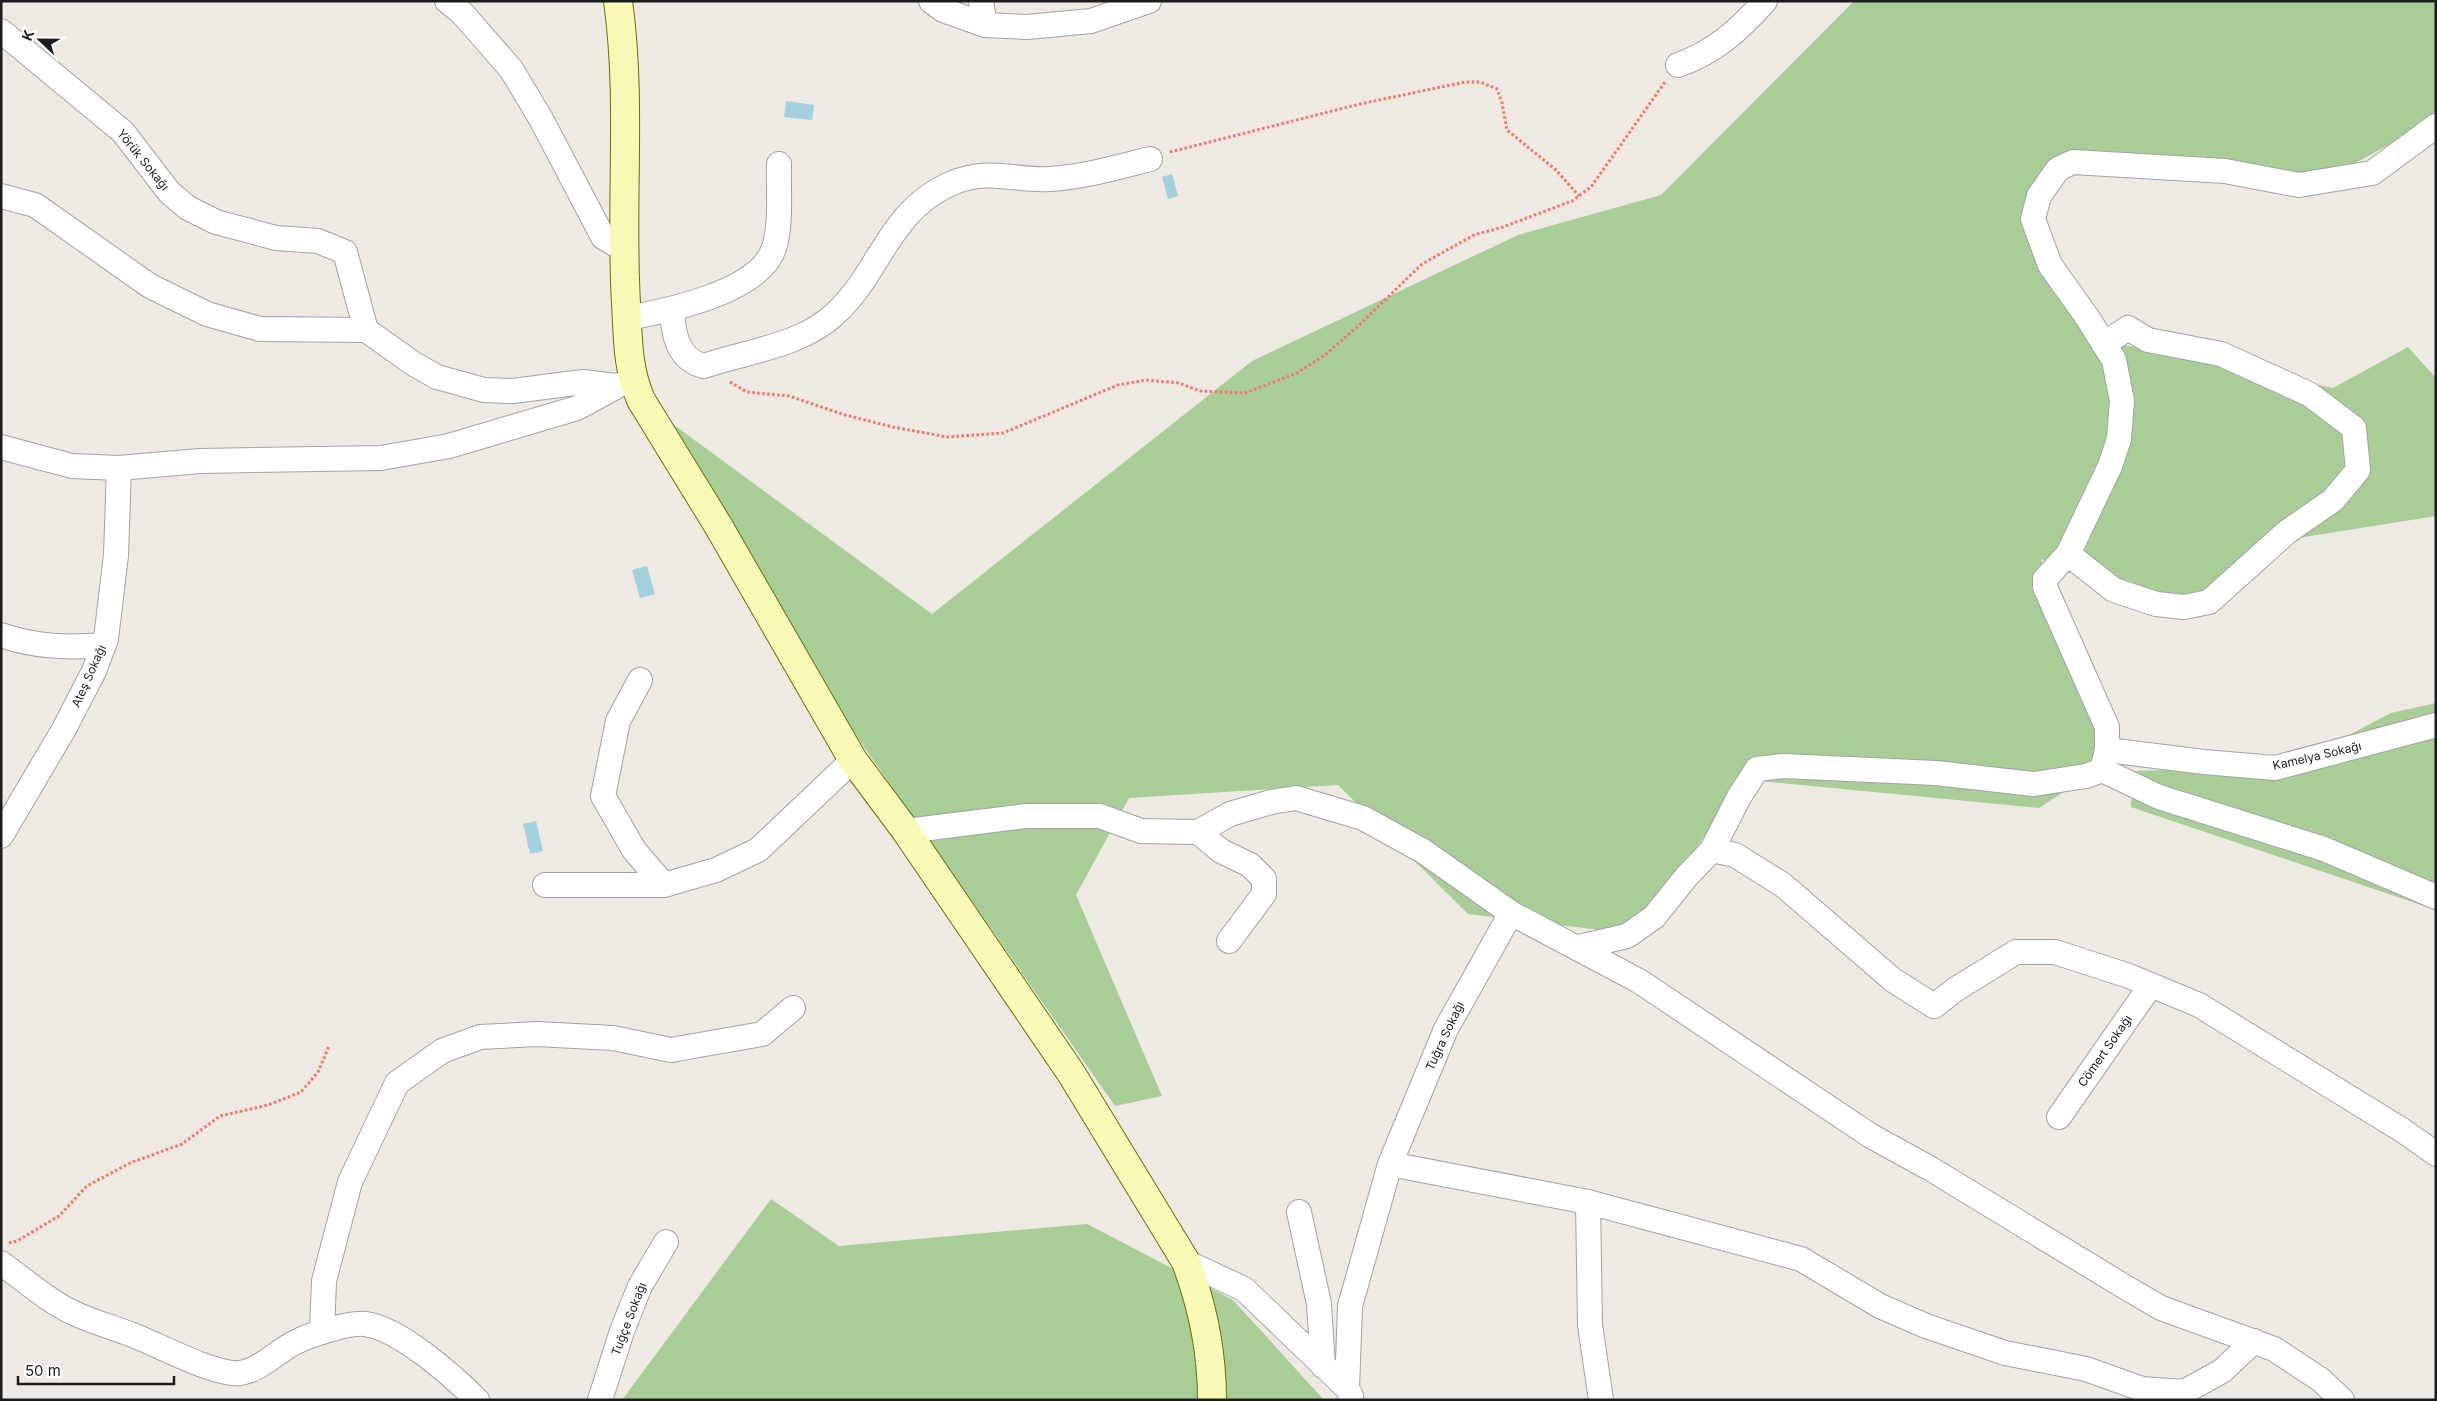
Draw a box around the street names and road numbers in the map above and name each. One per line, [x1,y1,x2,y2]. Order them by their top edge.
street label: Yörük Sokağı [114,126,173,193]
street label: Ateş Sokağı [68,642,109,709]
street label: Kamelya Sokağı [2271,738,2363,773]
street label: Tuğra Sokağı [1422,999,1467,1073]
street label: Cömert Sokağı [2074,1012,2135,1089]
street label: Tuğçe Sokağı [608,1280,649,1357]

